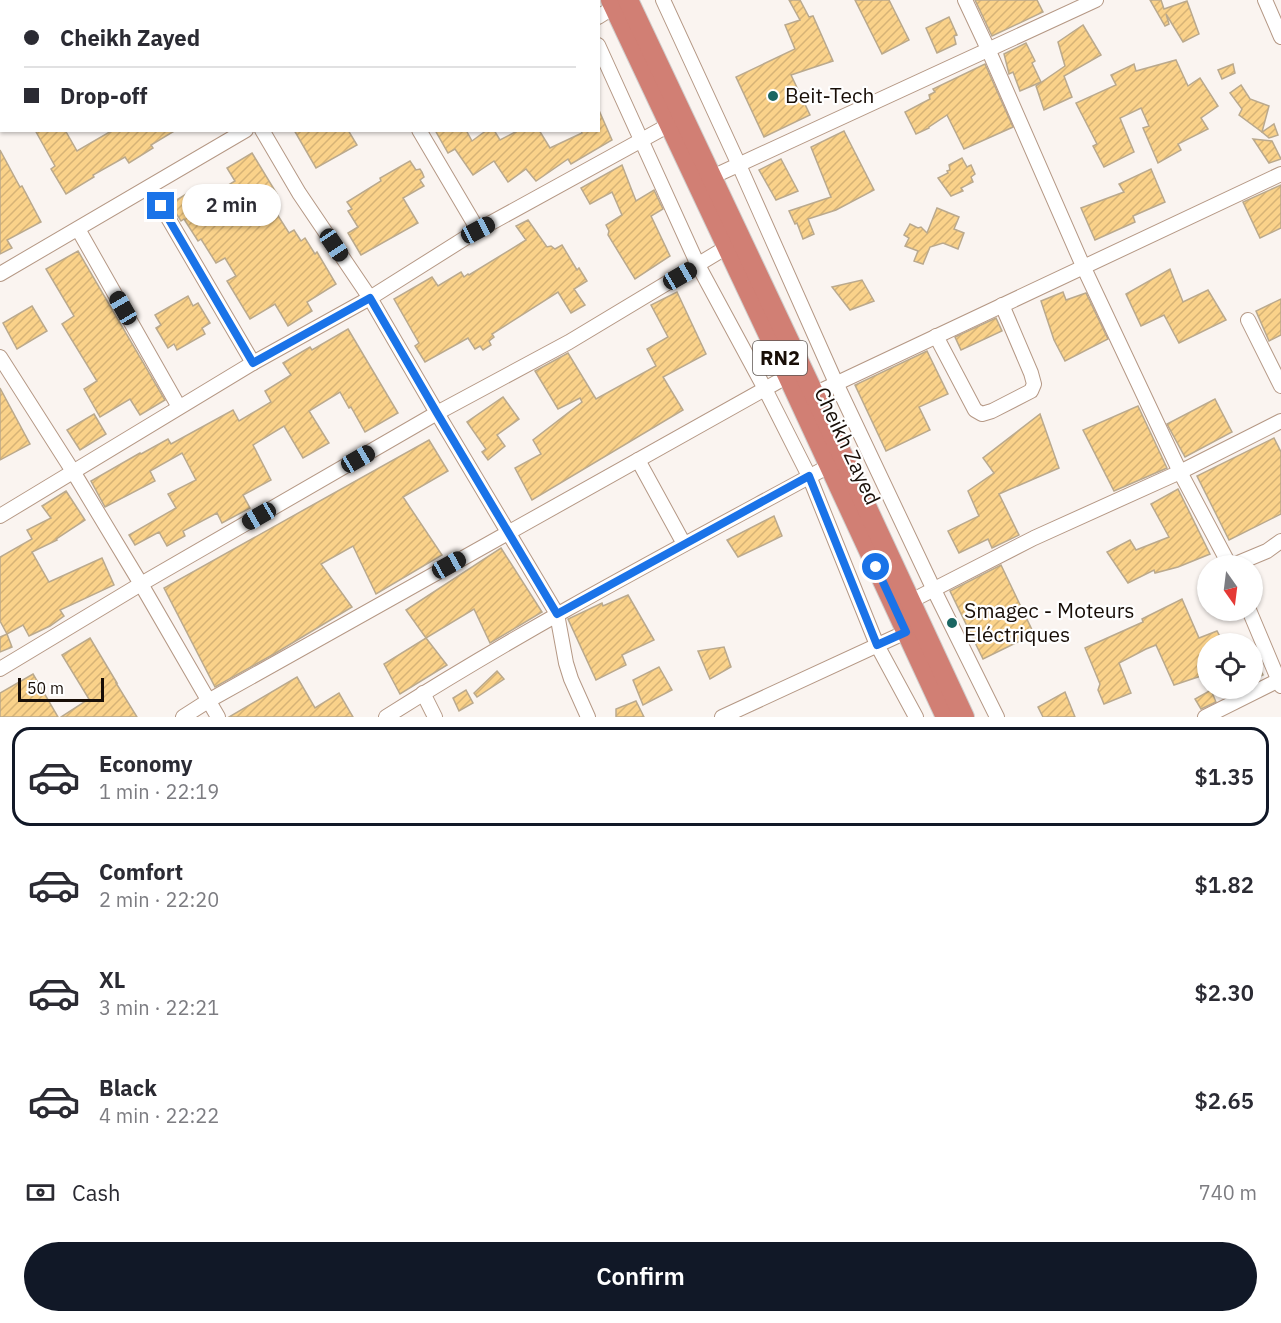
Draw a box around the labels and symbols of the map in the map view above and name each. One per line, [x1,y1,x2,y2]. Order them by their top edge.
place label: Beit-Tech [785,81,874,109]
marker: Beit-Tech [766,89,780,103]
callout: 2 min [182,185,281,227]
route end [147,192,174,219]
car [458,214,498,246]
car [316,225,352,265]
car [660,259,700,293]
car [106,288,140,328]
road number: RN2 [753,341,807,375]
street label: Cheikh Zayed [808,382,887,509]
car [338,442,378,476]
car [239,499,279,533]
car [429,548,469,582]
route start [862,553,889,580]
north arrow [1197,555,1263,621]
place label: Smagec - Moteurs Eléctriques [964,596,1135,648]
marker: Smagec - Moteurs Eléctriques [945,616,959,630]
scale bar [18,675,104,702]

